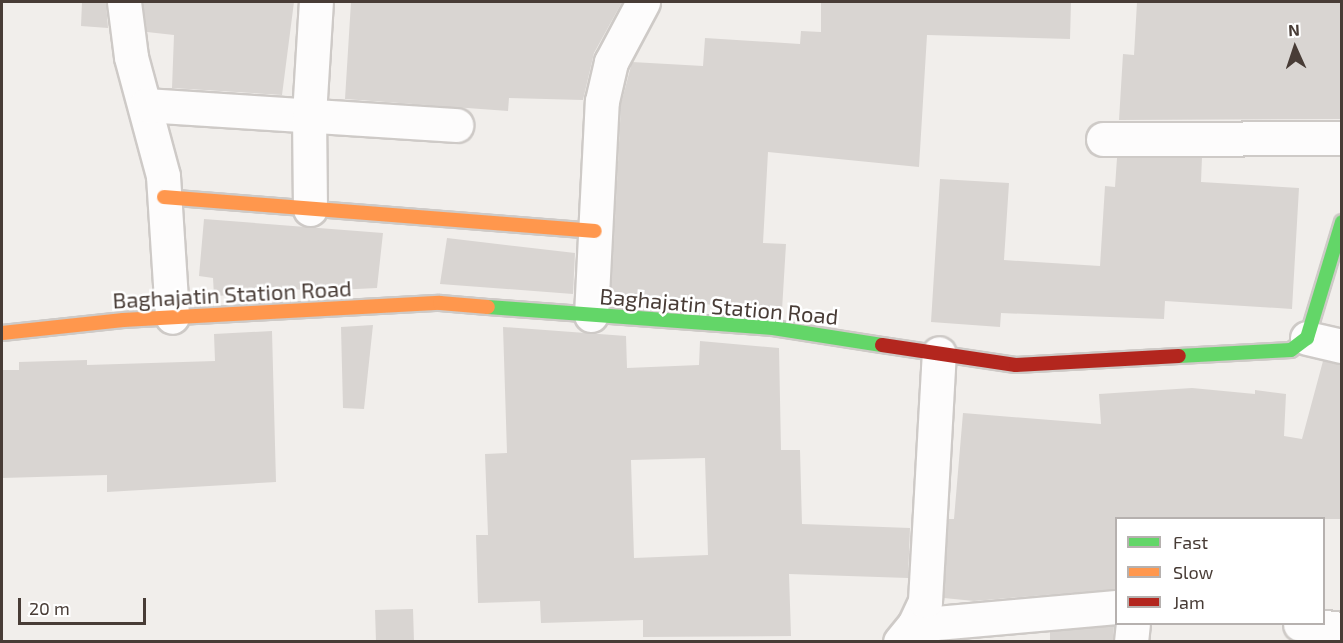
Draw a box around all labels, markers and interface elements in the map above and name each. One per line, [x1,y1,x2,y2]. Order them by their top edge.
north arrow [1265,18,1325,78]
text: N [1288,20,1300,39]
street label: Baghajatin Station Road [112,275,352,313]
street label: Baghajatin Station Road [599,282,839,330]
legend [1115,517,1325,625]
text: Fast [1173,531,1208,553]
text: Slow [1173,561,1213,583]
scale bar [21,586,148,624]
text: Jam [1173,591,1205,613]
text: 20 m [29,597,70,619]

